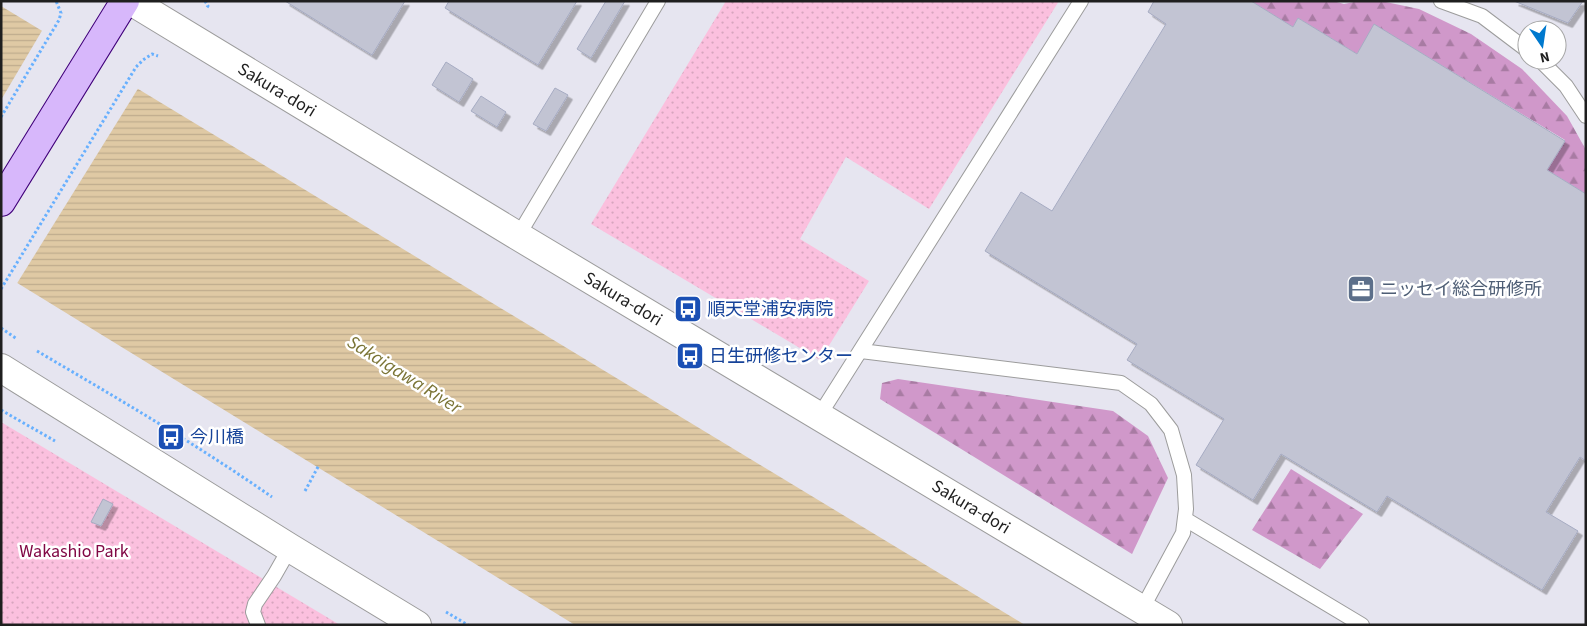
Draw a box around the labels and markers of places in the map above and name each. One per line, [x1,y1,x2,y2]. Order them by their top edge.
office icon: ニッセイ総合研修所 [1346,274,1376,304]
place label: ニッセイ総合研修所 [1380,277,1542,302]
bus stop icon: 順天堂浦安病院 [673,294,703,324]
place label: 順天堂浦安病院 [707,297,833,322]
bus stop icon: 日生研修センター [675,341,705,371]
place label: 日生研修センター [709,344,853,369]
bus stop icon: 今川橋 [156,422,186,452]
place label: 今川橋 [190,425,244,450]

